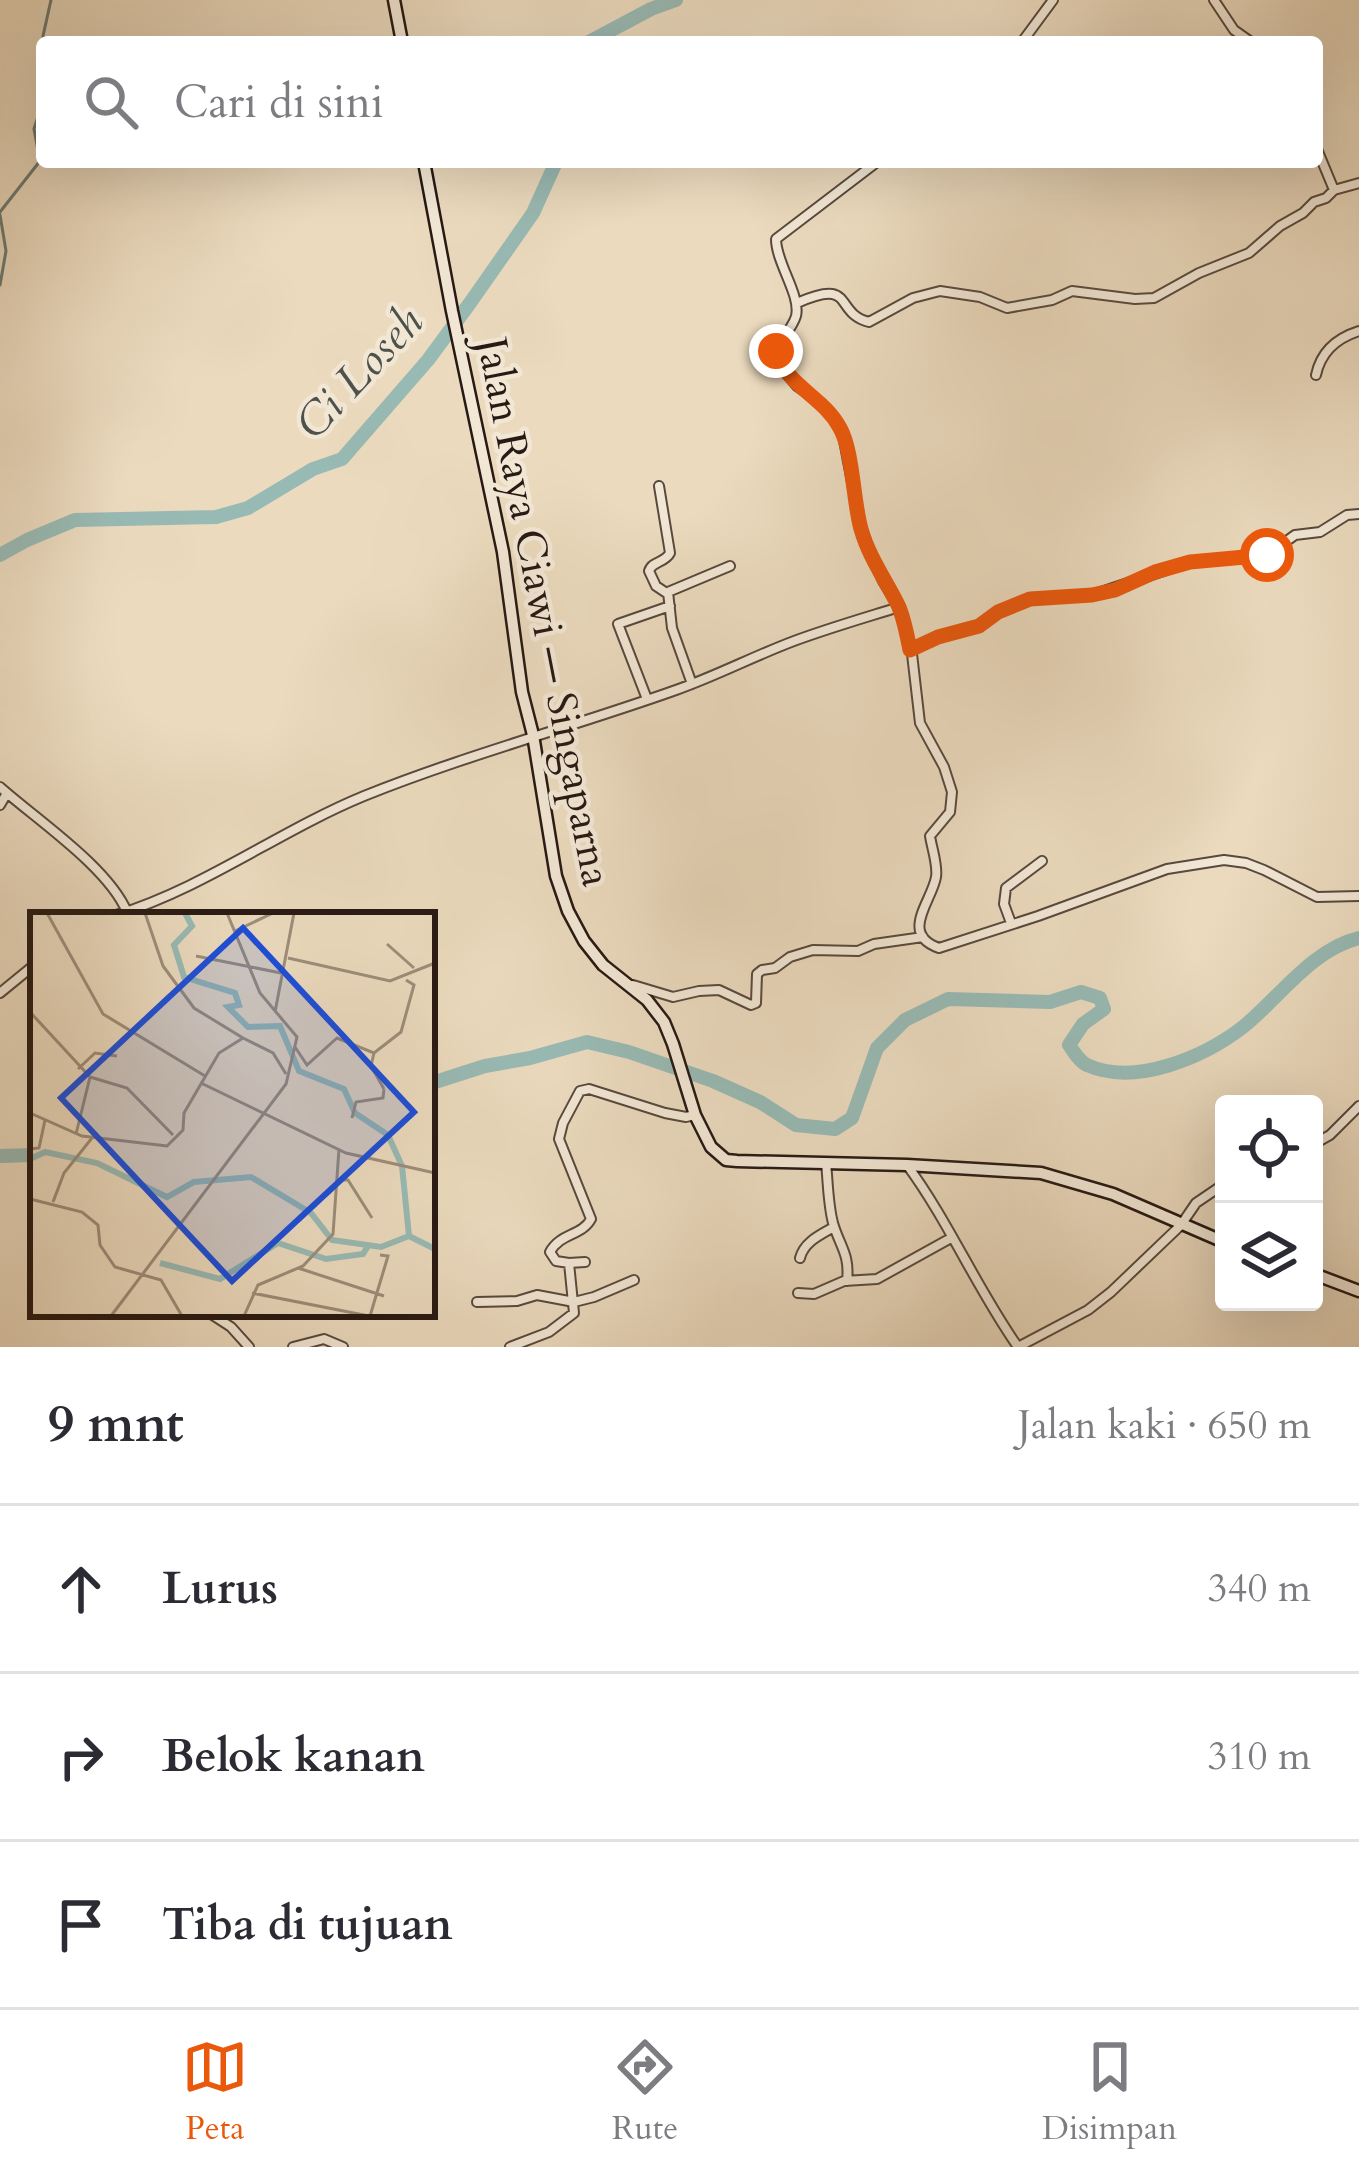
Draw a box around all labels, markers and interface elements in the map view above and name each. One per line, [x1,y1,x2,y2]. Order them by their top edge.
search box [36,36,1323,168]
icon: search [78,69,144,135]
text: Cari di sini [174,72,384,133]
water label: Ci Loseh [281,293,437,453]
route end [749,324,803,378]
street label: Jalan Raya Ciawi — Singaparna [462,327,625,891]
route start [1240,528,1294,582]
inset map [30,912,435,1317]
map controls [1215,1095,1323,1311]
button: locate [1215,1095,1323,1203]
button: layers [1215,1203,1323,1311]
text: 9 mnt [48,1390,184,1460]
text: Jalan kaki · 650 m [1018,1399,1311,1452]
icon: ahead [48,1556,114,1622]
text: Lurus [162,1558,278,1619]
text: 340 m [1208,1562,1311,1615]
icon: right [48,1724,114,1790]
text: Belok kanan [162,1726,425,1787]
text: 310 m [1208,1730,1311,1783]
icon: arrive [48,1892,114,1958]
text: Tiba di tujuan [162,1894,453,1955]
tab: Peta [182,2034,248,2151]
tab: Rute [612,2034,678,2151]
tab: Disimpan [1042,2034,1177,2151]

